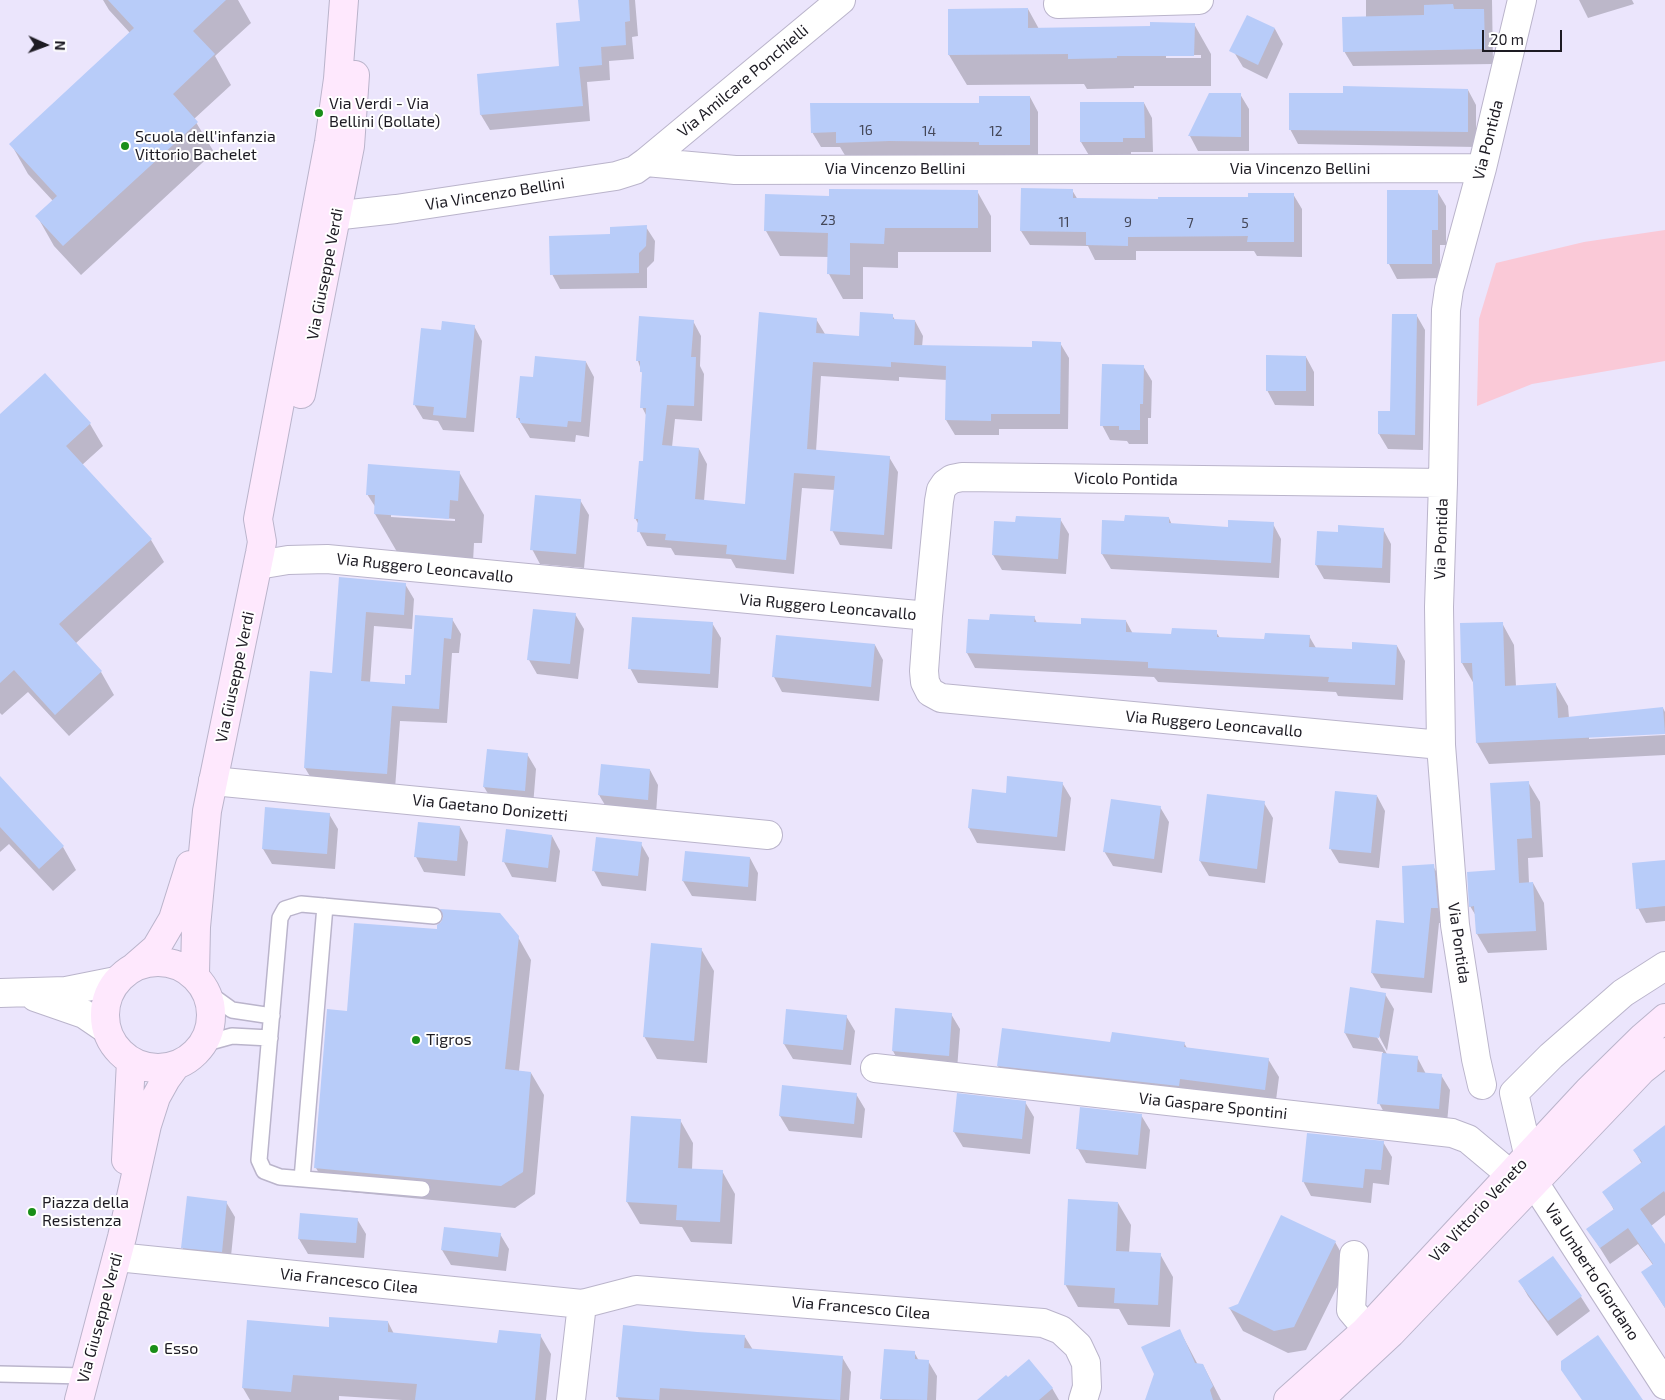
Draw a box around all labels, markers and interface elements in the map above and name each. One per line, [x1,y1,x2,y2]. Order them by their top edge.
north arrow [20,20,70,70]
scale bar [1485,20,1565,52]
street label: Via Amilcare Ponchielli [674,21,812,141]
text: 20 m [1490,30,1524,48]
text: N [52,40,69,51]
place label: Via Verdi - Via Bellini (Bollate) [329,94,440,132]
street label: Via Pontida [1469,98,1507,182]
marker: Via Verdi - Via Bellini (Bollate) [313,107,325,119]
house number: 16 [859,122,873,138]
house number: 14 [922,123,936,139]
house number: 12 [989,123,1003,139]
place label: Scuola dell'infanzia Vittorio Bachelet [135,127,276,165]
marker: Scuola dell'infanzia Vittorio Bachelet [119,140,131,152]
street label: Via Vincenzo Bellini [825,159,965,179]
street label: Via Vincenzo Bellini [1230,159,1370,179]
street label: Via Vincenzo Bellini [424,174,566,214]
street label: Via Giuseppe Verdi [303,207,347,341]
house number: 23 [820,212,836,228]
house number: 11 [1058,214,1070,230]
house number: 9 [1124,214,1132,230]
house number: 7 [1186,215,1194,231]
house number: 5 [1241,215,1249,231]
street label: Vicolo Pontida [1074,468,1178,490]
street label: Via Pontida [1430,498,1452,580]
street label: Via Ruggero Leoncavallo [336,549,514,587]
street label: Via Ruggero Leoncavallo [739,590,917,624]
street label: Via Giuseppe Verdi [212,610,258,744]
street label: Via Ruggero Leoncavallo [1125,707,1303,741]
street label: Via Gaetano Donizetti [411,790,569,826]
street label: Via Pontida [1444,901,1474,985]
place label: Tigros [426,1030,472,1050]
marker: Tigros [410,1034,422,1046]
street label: Via Gaspare Spontini [1138,1089,1288,1123]
street label: Via Vittorio Veneto [1425,1154,1531,1266]
place label: Piazza della Resistenza [42,1193,129,1231]
street label: Via Umberto Giordano [1541,1200,1643,1344]
marker: Piazza della Resistenza [26,1206,38,1218]
street label: Via Giuseppe Verdi [73,1251,127,1385]
street label: Via Francesco Cilea [279,1264,419,1298]
street label: Via Francesco Cilea [791,1292,931,1324]
place label: Esso [164,1339,198,1359]
marker: Esso [148,1343,160,1355]

